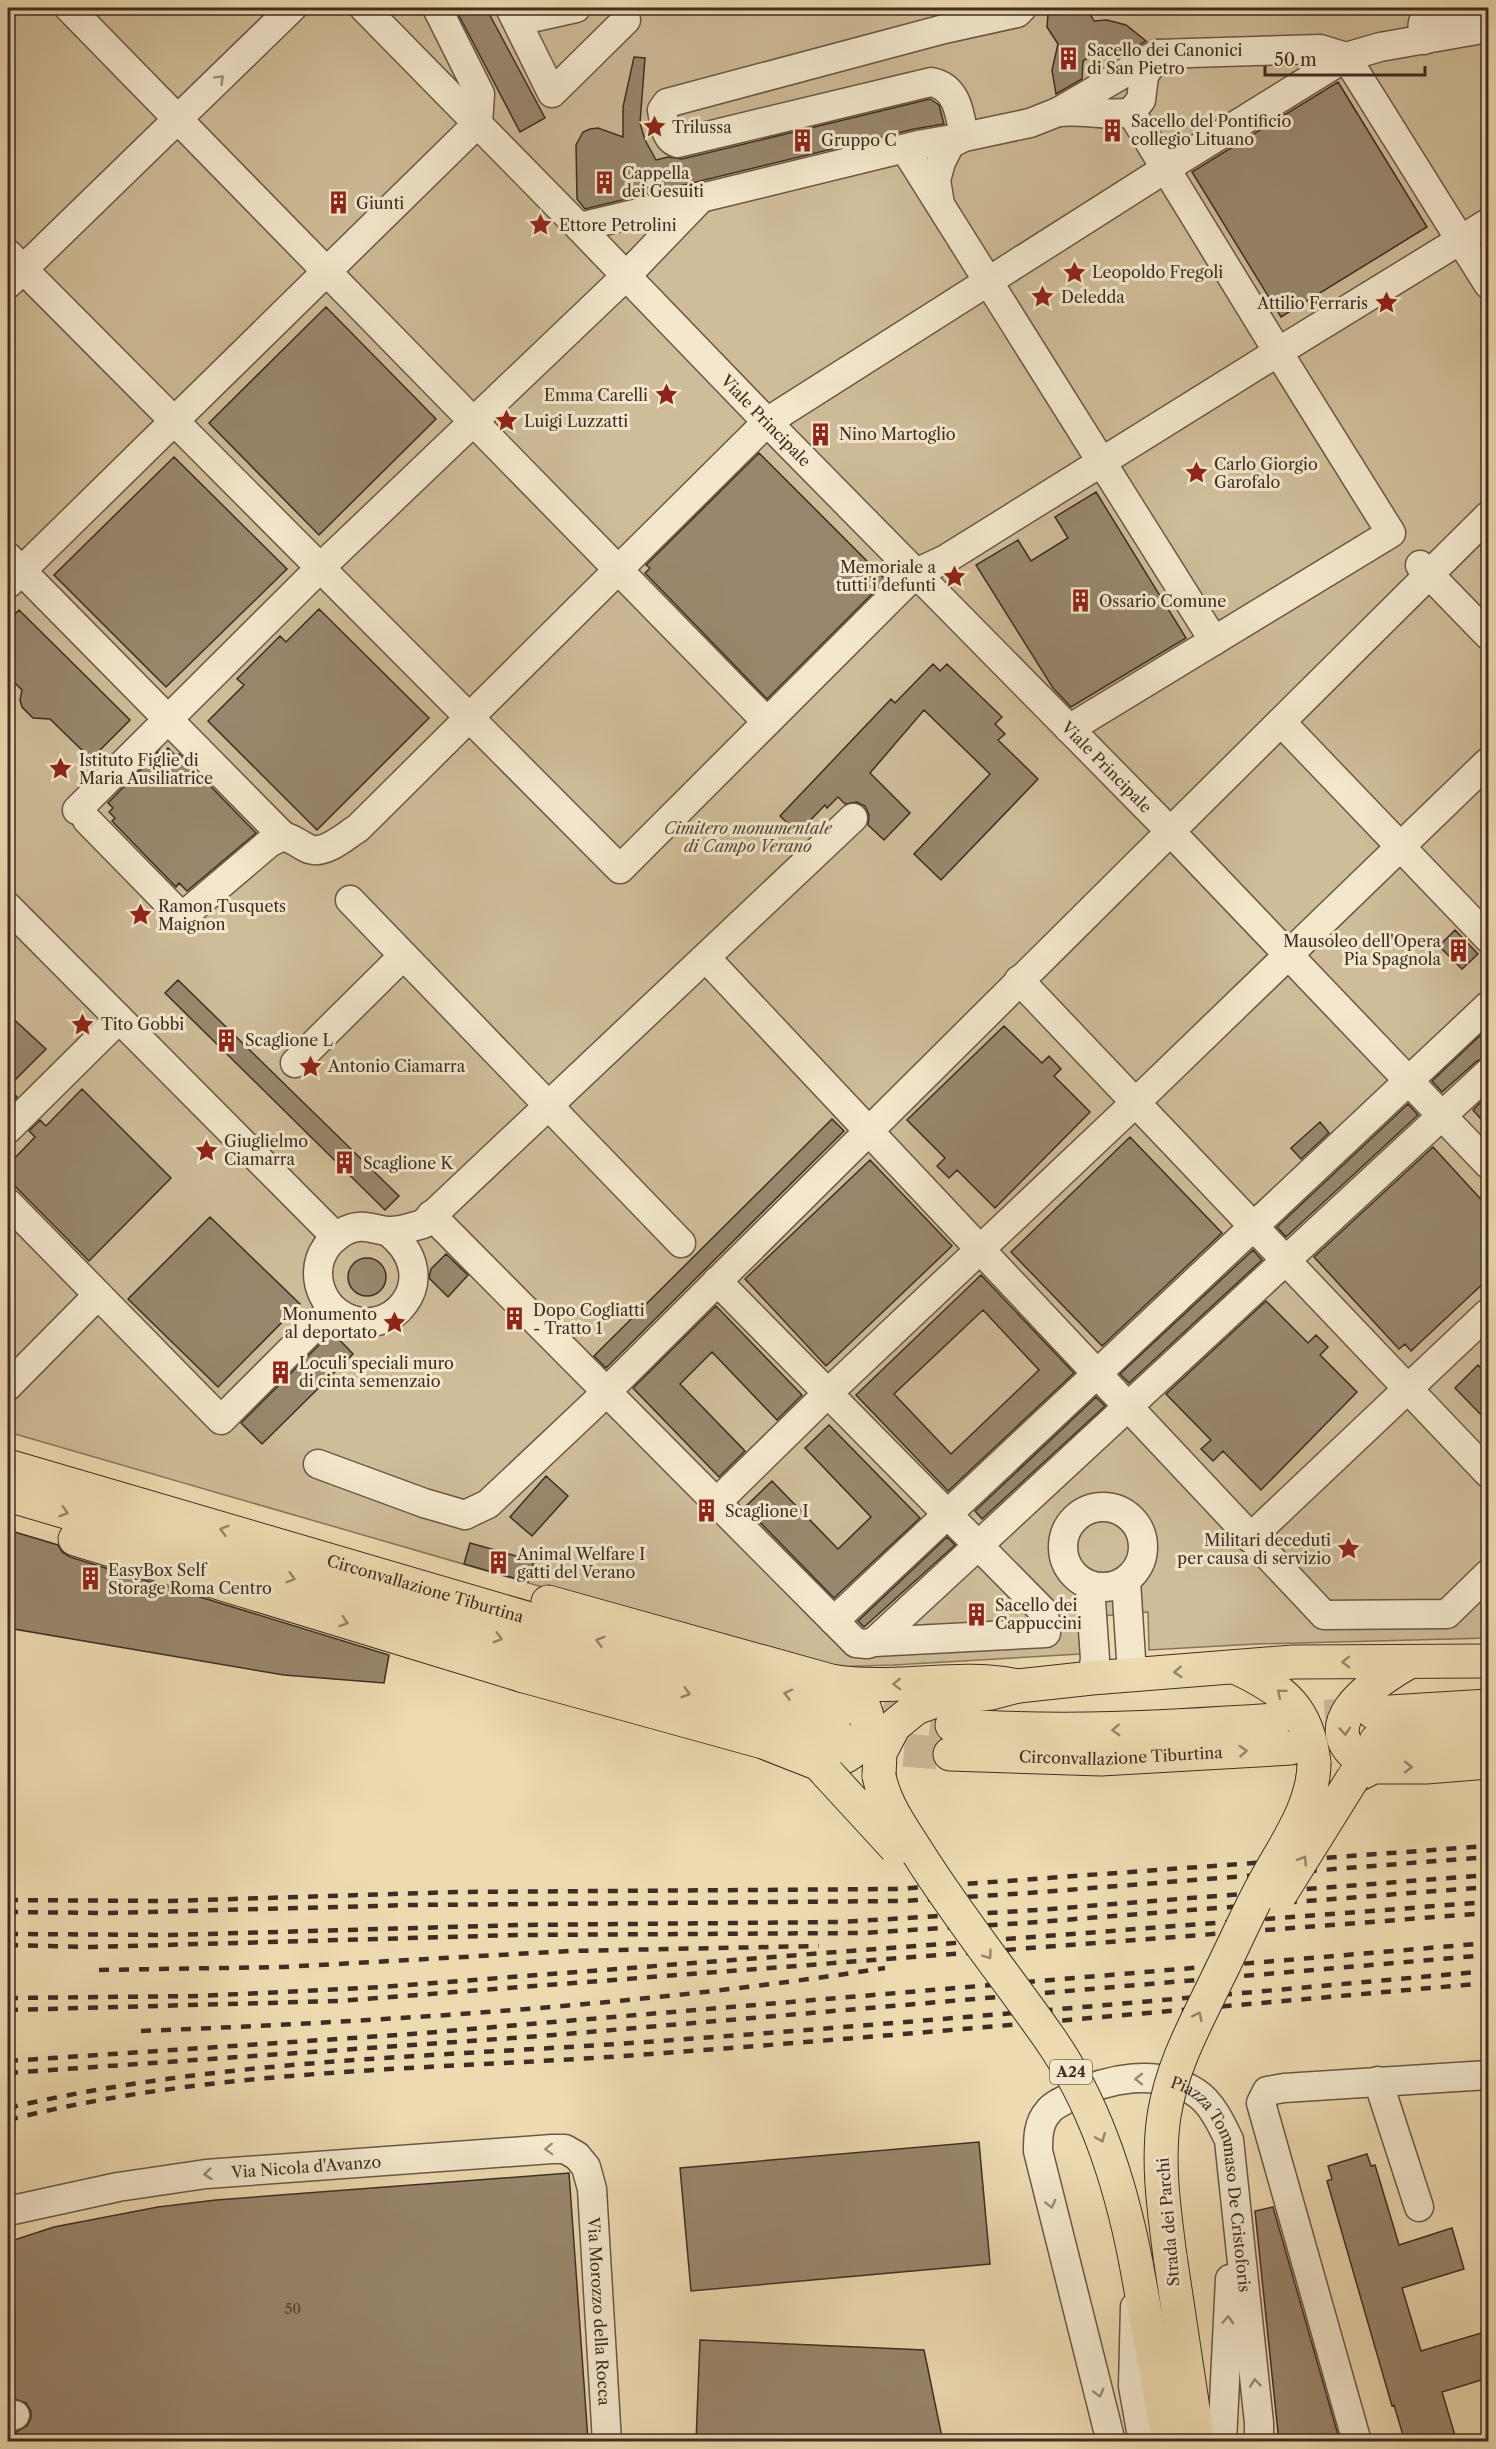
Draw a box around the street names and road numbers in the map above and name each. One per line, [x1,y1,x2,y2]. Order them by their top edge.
street label: Viale Principale [716,370,815,471]
street label: Viale Principale [1057,716,1156,817]
street label: Circonvallazione Tiburtina [325,1550,527,1627]
street label: Circonvallazione Tiburtina [1019,1742,1224,1769]
road number: A24 [1050,2060,1092,2084]
street label: Piazza Tommaso De Cristoforis [1168,2072,1255,2293]
street label: Via Nicola d'Avanzo [230,2151,382,2182]
street label: Strada dei Parchi [1152,2157,1184,2287]
street label: Via Morozzo della Rocca [584,2216,615,2407]

